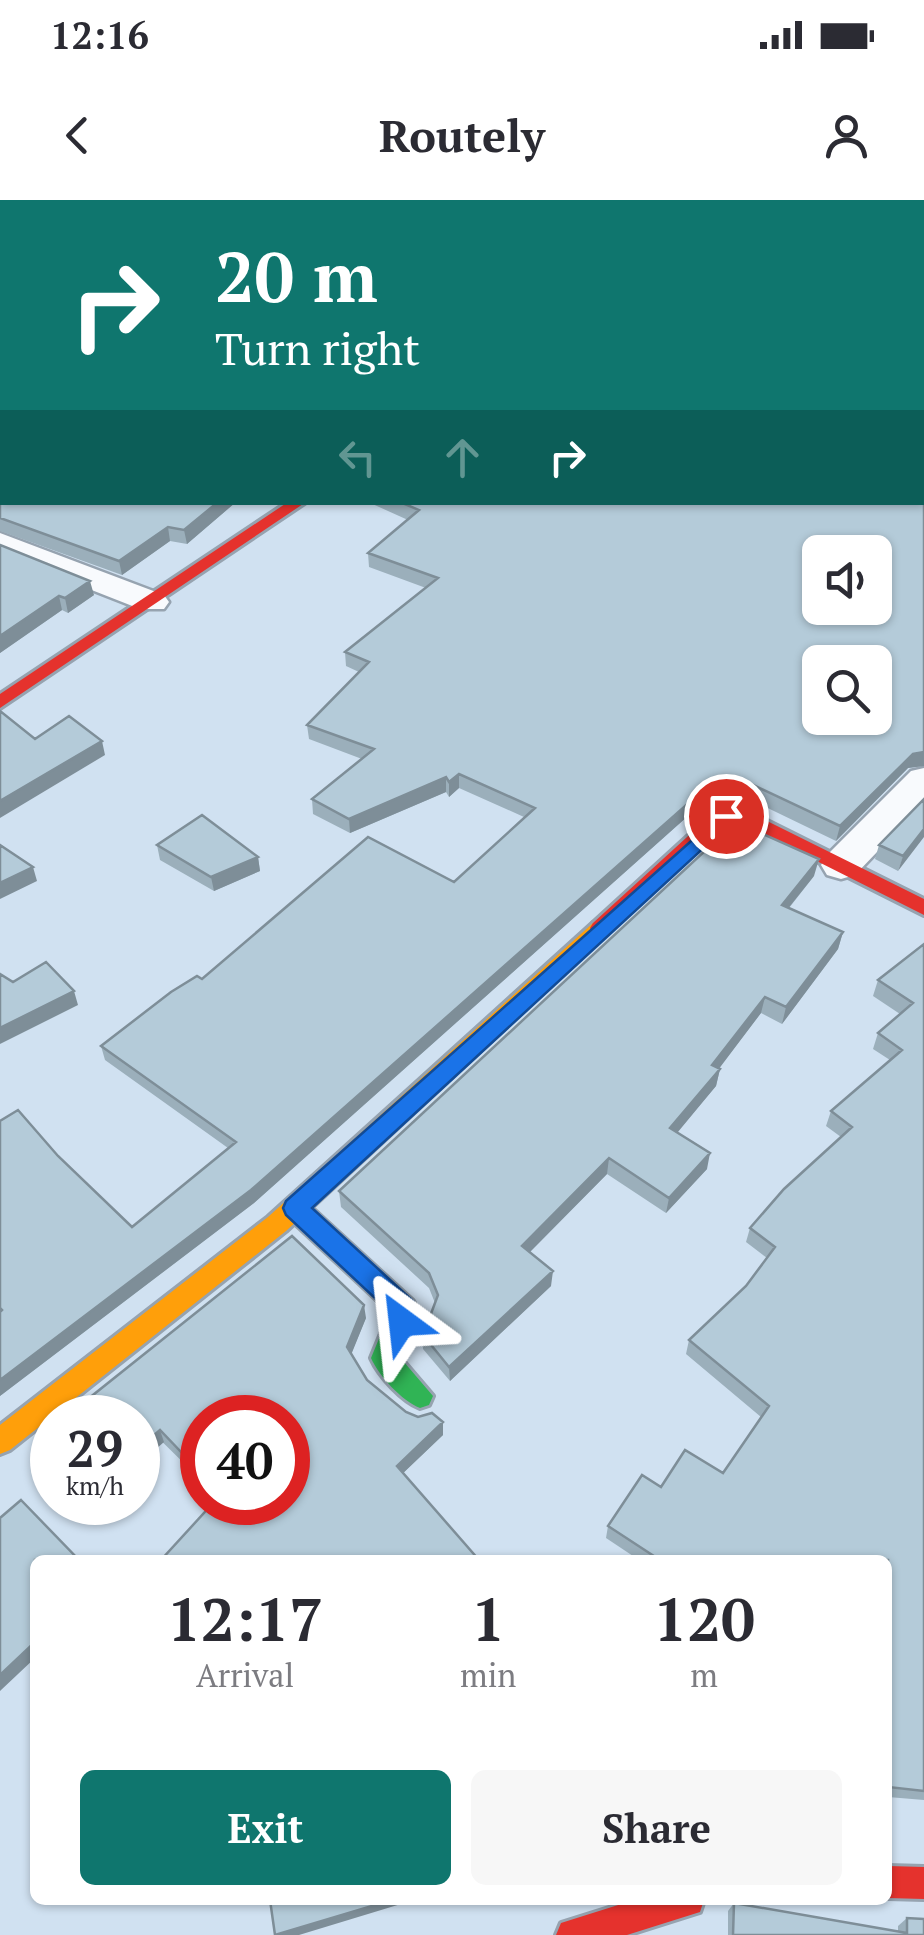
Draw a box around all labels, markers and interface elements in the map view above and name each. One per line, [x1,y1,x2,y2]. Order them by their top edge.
text: 12:16 [50,10,149,60]
text: Routely [379,105,545,165]
icon: back [50,108,105,163]
icon: person [819,108,874,163]
text: 20 m [215,229,378,322]
icon: right [50,240,180,370]
text: Turn right [215,318,420,378]
icon: left [330,430,385,485]
icon: ahead [435,430,490,485]
icon: right [540,430,595,485]
map controls [802,535,892,735]
button: sound [802,535,892,625]
button: search [802,645,892,735]
pin [684,774,769,859]
icon: arrive [699,789,754,844]
position arrow [350,1270,454,1374]
speed limit sign: 40 [180,1395,310,1525]
text: 29 [67,1415,123,1481]
text: km/h [66,1469,124,1502]
text: 12:17 [167,1579,323,1658]
text: 1 [471,1579,505,1658]
text: 120 [653,1579,755,1658]
text: Arrival [196,1654,294,1696]
text: min [460,1654,516,1696]
text: m [690,1654,718,1696]
button: Exit [80,1770,451,1885]
button: Share [471,1770,842,1885]

